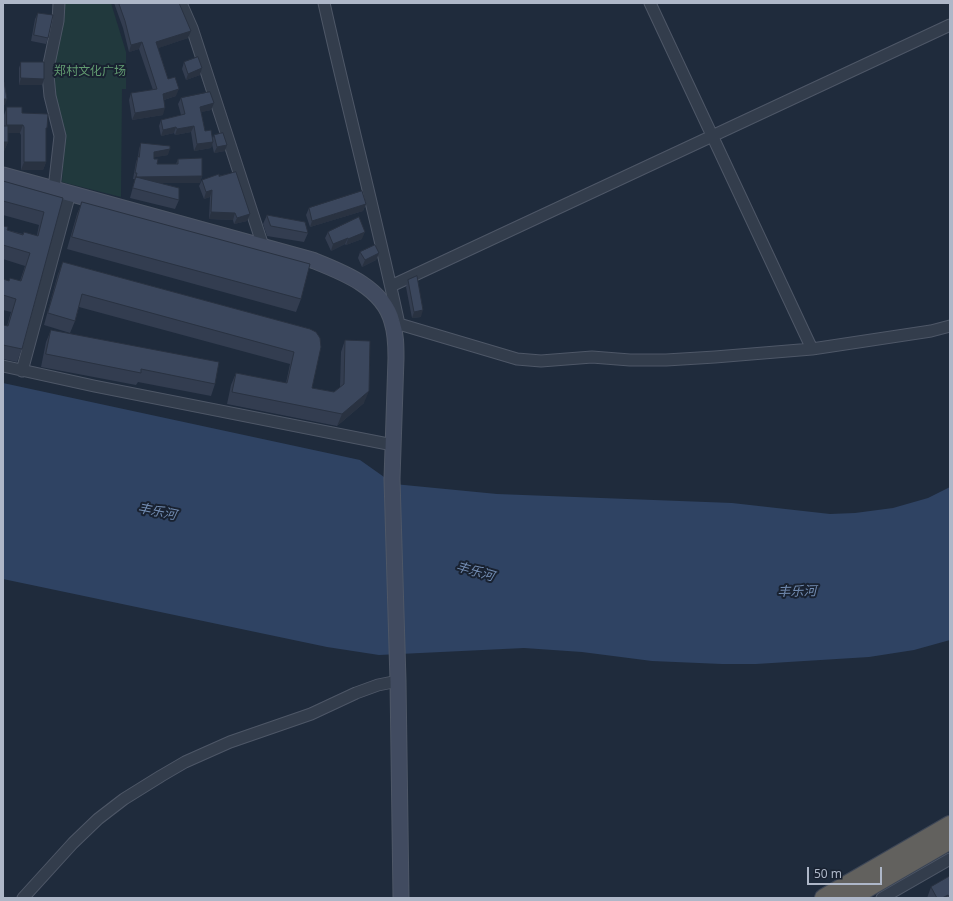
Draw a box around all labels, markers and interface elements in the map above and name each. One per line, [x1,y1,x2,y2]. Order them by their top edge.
park label: 郑村文化广场 [54,65,126,79]
water label: 丰乐河 [136,501,178,523]
water label: 丰乐河 [454,559,496,585]
water label: 丰乐河 [777,584,817,600]
scale bar [809,859,884,885]
text: 50 m [814,865,842,882]

